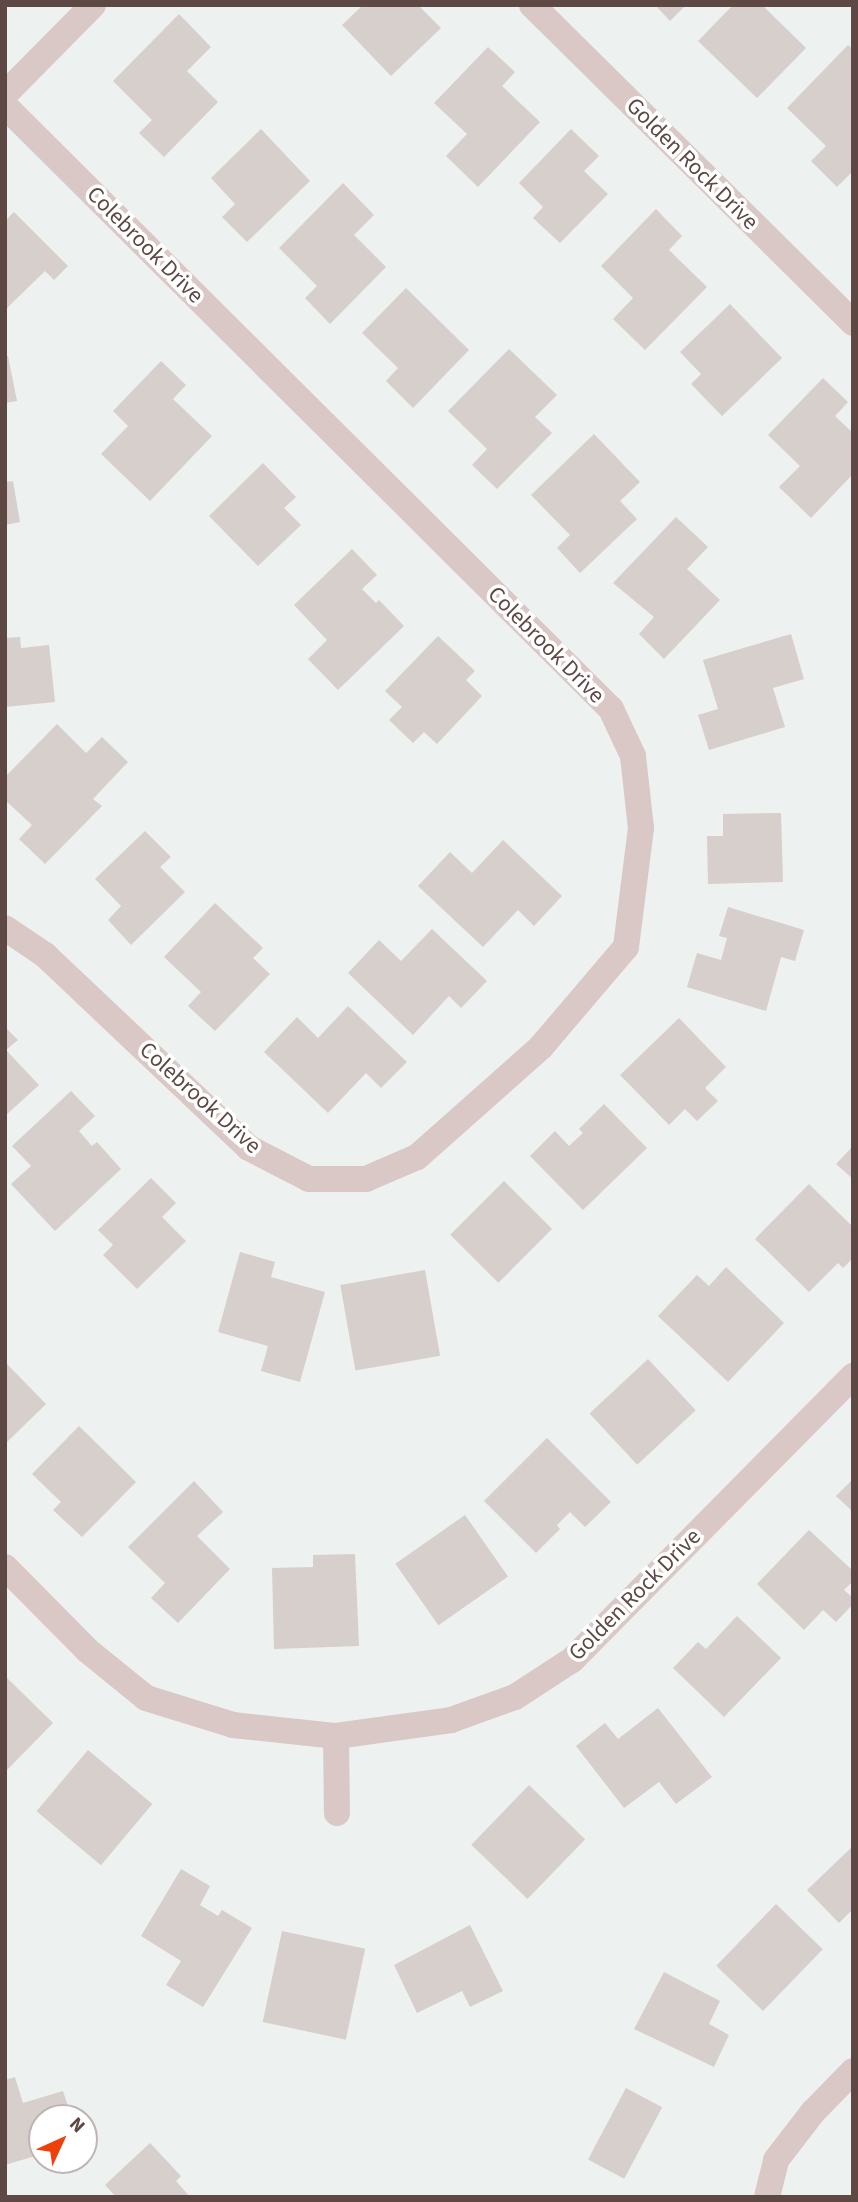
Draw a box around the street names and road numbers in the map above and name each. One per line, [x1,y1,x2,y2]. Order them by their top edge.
street label: Golden Rock Drive [620,92,764,236]
street label: Colebrook Drive [81,181,209,309]
street label: Colebrook Drive [482,581,610,709]
street label: Colebrook Drive [134,1036,266,1160]
street label: Golden Rock Drive [563,1523,707,1667]

